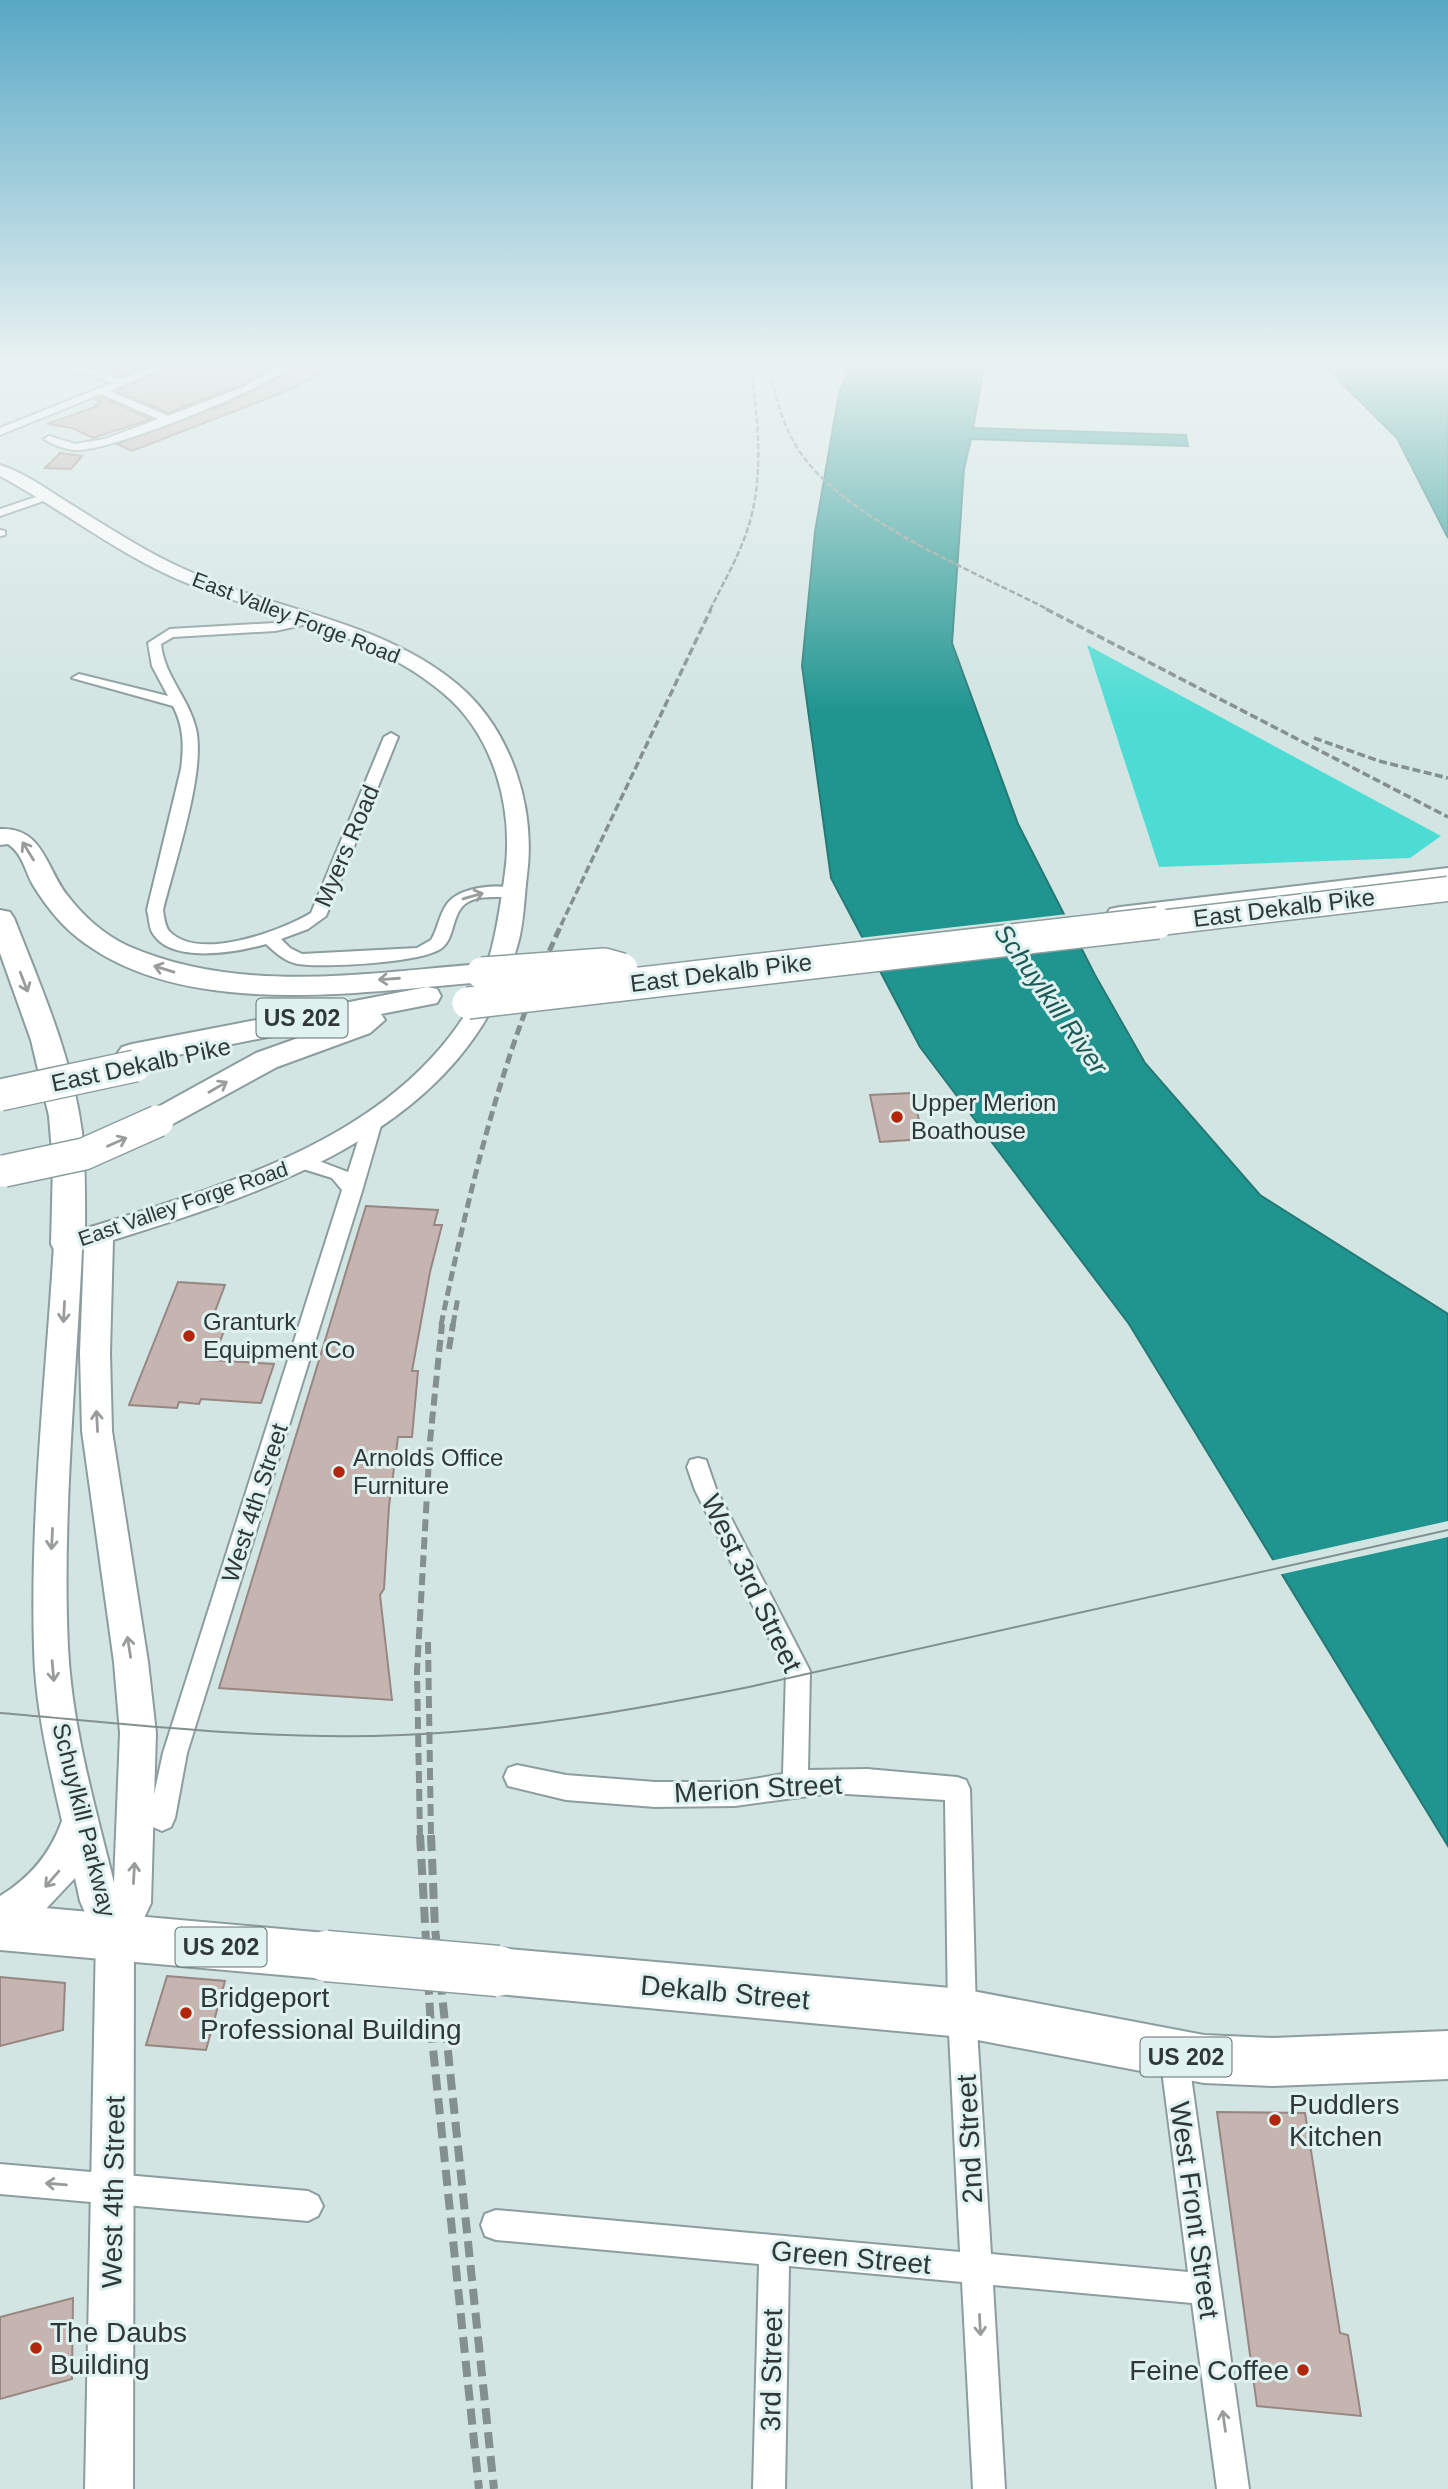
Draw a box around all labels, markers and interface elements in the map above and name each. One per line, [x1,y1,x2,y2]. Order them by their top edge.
street label: East Valley Forge Road [189,567,403,668]
street label: Myers Road [309,781,384,911]
one-way arrow [20,842,34,862]
street label: East Dekalb Pike [1192,883,1376,932]
one-way arrow [461,889,483,902]
water label: Schuylkill River [988,918,1115,1081]
street label: East Dekalb Pike [629,948,813,997]
one-way arrow [153,961,175,974]
one-way arrow [19,971,32,993]
one-way arrow [379,973,401,986]
road number: US 202 [256,998,348,1037]
street label: East Dekalb Pike [49,1032,233,1097]
one-way arrow [207,1080,227,1094]
place label: Upper Merion Boathouse [911,1089,1056,1144]
marker: Upper Merion Boathouse [889,1109,905,1125]
one-way arrow [106,1135,127,1148]
street label: East Valley Forge Road [75,1157,291,1250]
one-way arrow [57,1300,70,1323]
place label: Granturk Equipment Co [203,1308,355,1363]
marker: Granturk Equipment Co [181,1328,197,1344]
one-way arrow [90,1411,103,1433]
street label: West 4th Street [216,1420,293,1585]
place label: Arnolds Office Furniture [353,1444,503,1499]
marker: Arnolds Office Furniture [331,1464,347,1480]
street label: West 3rd Street [695,1489,808,1677]
one-way arrow [45,1528,58,1550]
one-way arrow [122,1636,135,1658]
one-way arrow [47,1659,60,1682]
street label: Schuylkill Parkway [47,1720,122,1920]
street label: Merion Street [673,1769,843,1808]
one-way arrow [127,1862,140,1885]
one-way arrow [44,1870,60,1888]
road number: US 202 [176,1928,266,1966]
street label: Dekalb Street [639,1970,811,2015]
place label: Bridgeport Professional Building [200,1982,462,2045]
marker: Bridgeport Professional Building [178,2005,194,2021]
road number: US 202 [1140,2038,1232,2076]
street label: 2nd Street [951,2073,988,2204]
place label: Puddlers Kitchen [1289,2089,1400,2152]
street label: West 4th Street [96,2095,131,2288]
street label: West Front Street [1164,2100,1225,2321]
marker: Puddlers Kitchen [1267,2112,1283,2128]
one-way arrow [45,2177,68,2190]
street label: Green Street [770,2235,932,2280]
street label: 3rd Street [755,2308,788,2432]
one-way arrow [974,2314,987,2336]
place label: The Daubs Building [50,2317,187,2380]
marker: The Daubs Building [28,2340,44,2356]
place label: Feine Coffee [1129,2355,1289,2386]
marker: Feine Coffee [1295,2362,1311,2378]
one-way arrow [1217,2411,1230,2433]

